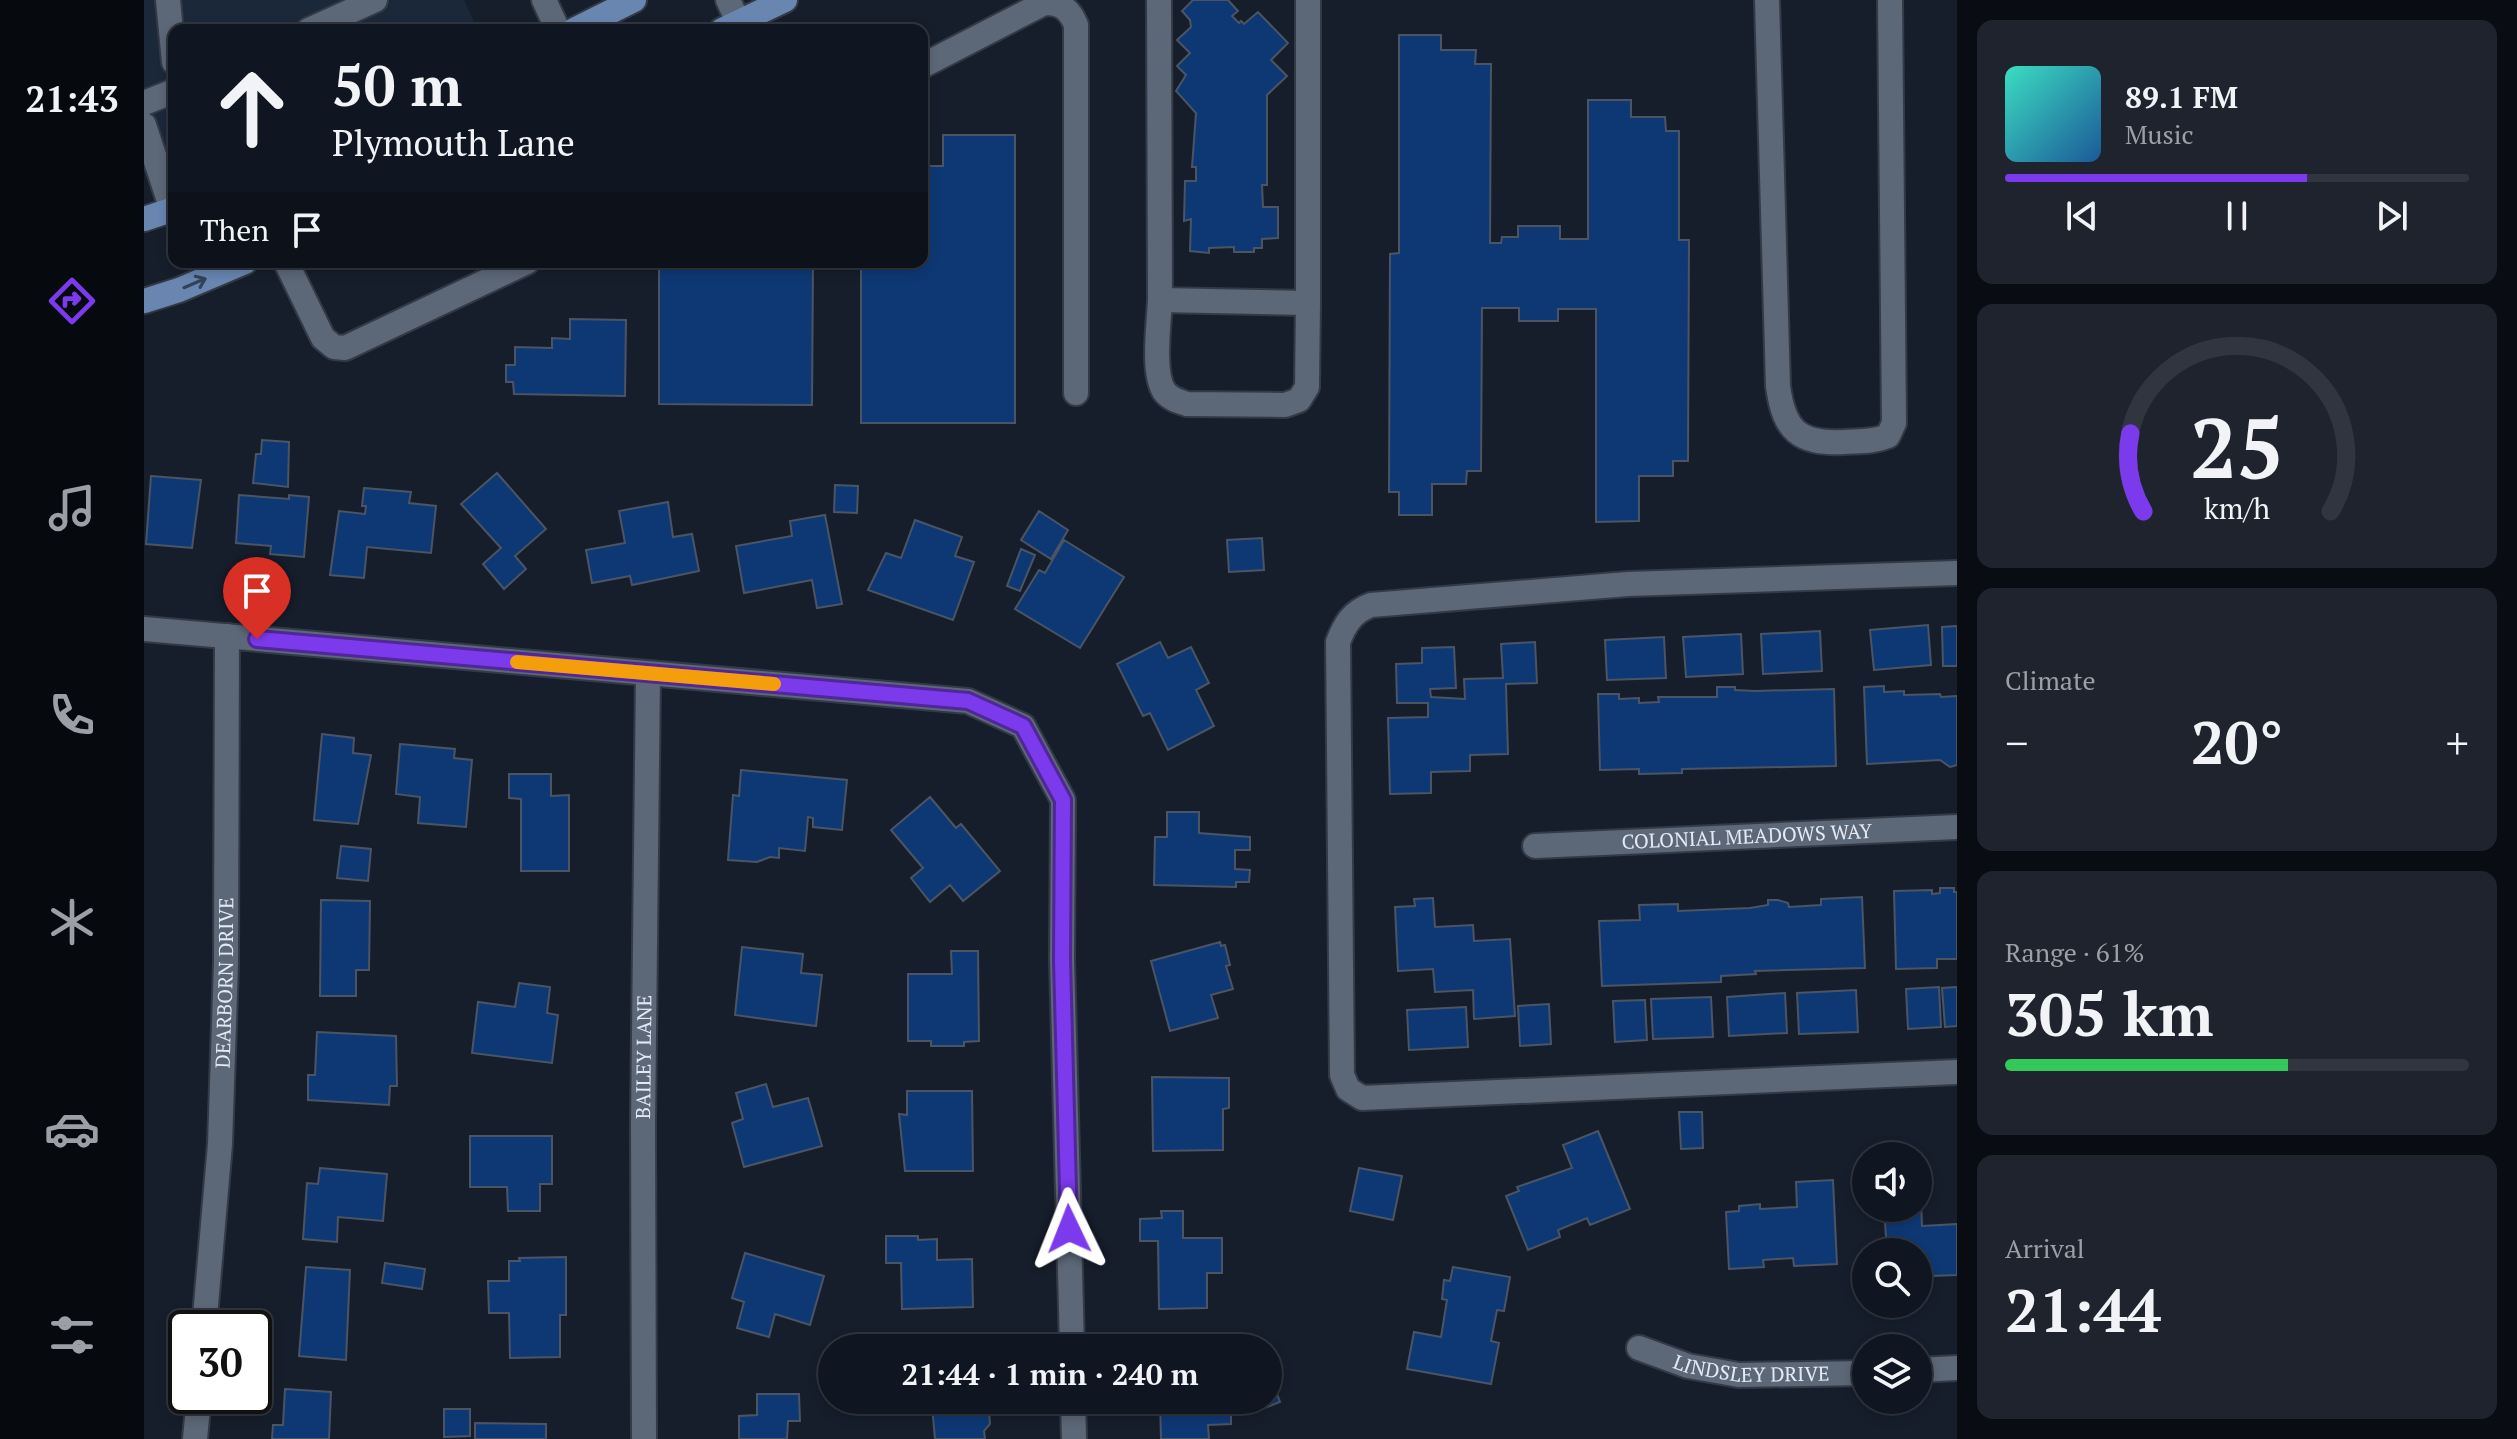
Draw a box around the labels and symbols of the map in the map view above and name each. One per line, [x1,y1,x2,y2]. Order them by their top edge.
one-way arrow [182,275,207,290]
pin [223,557,291,639]
street label: COLONIAL MEADOWS WAY [1621,817,1873,855]
street label: DEARBORN DRIVE [209,897,239,1069]
street label: BAILEY LANE [629,995,657,1119]
position arrow [1027,1187,1111,1271]
speed limit sign: 30 [168,1310,272,1414]
street label: LINDSLEY DRIVE [1670,1348,1830,1388]

